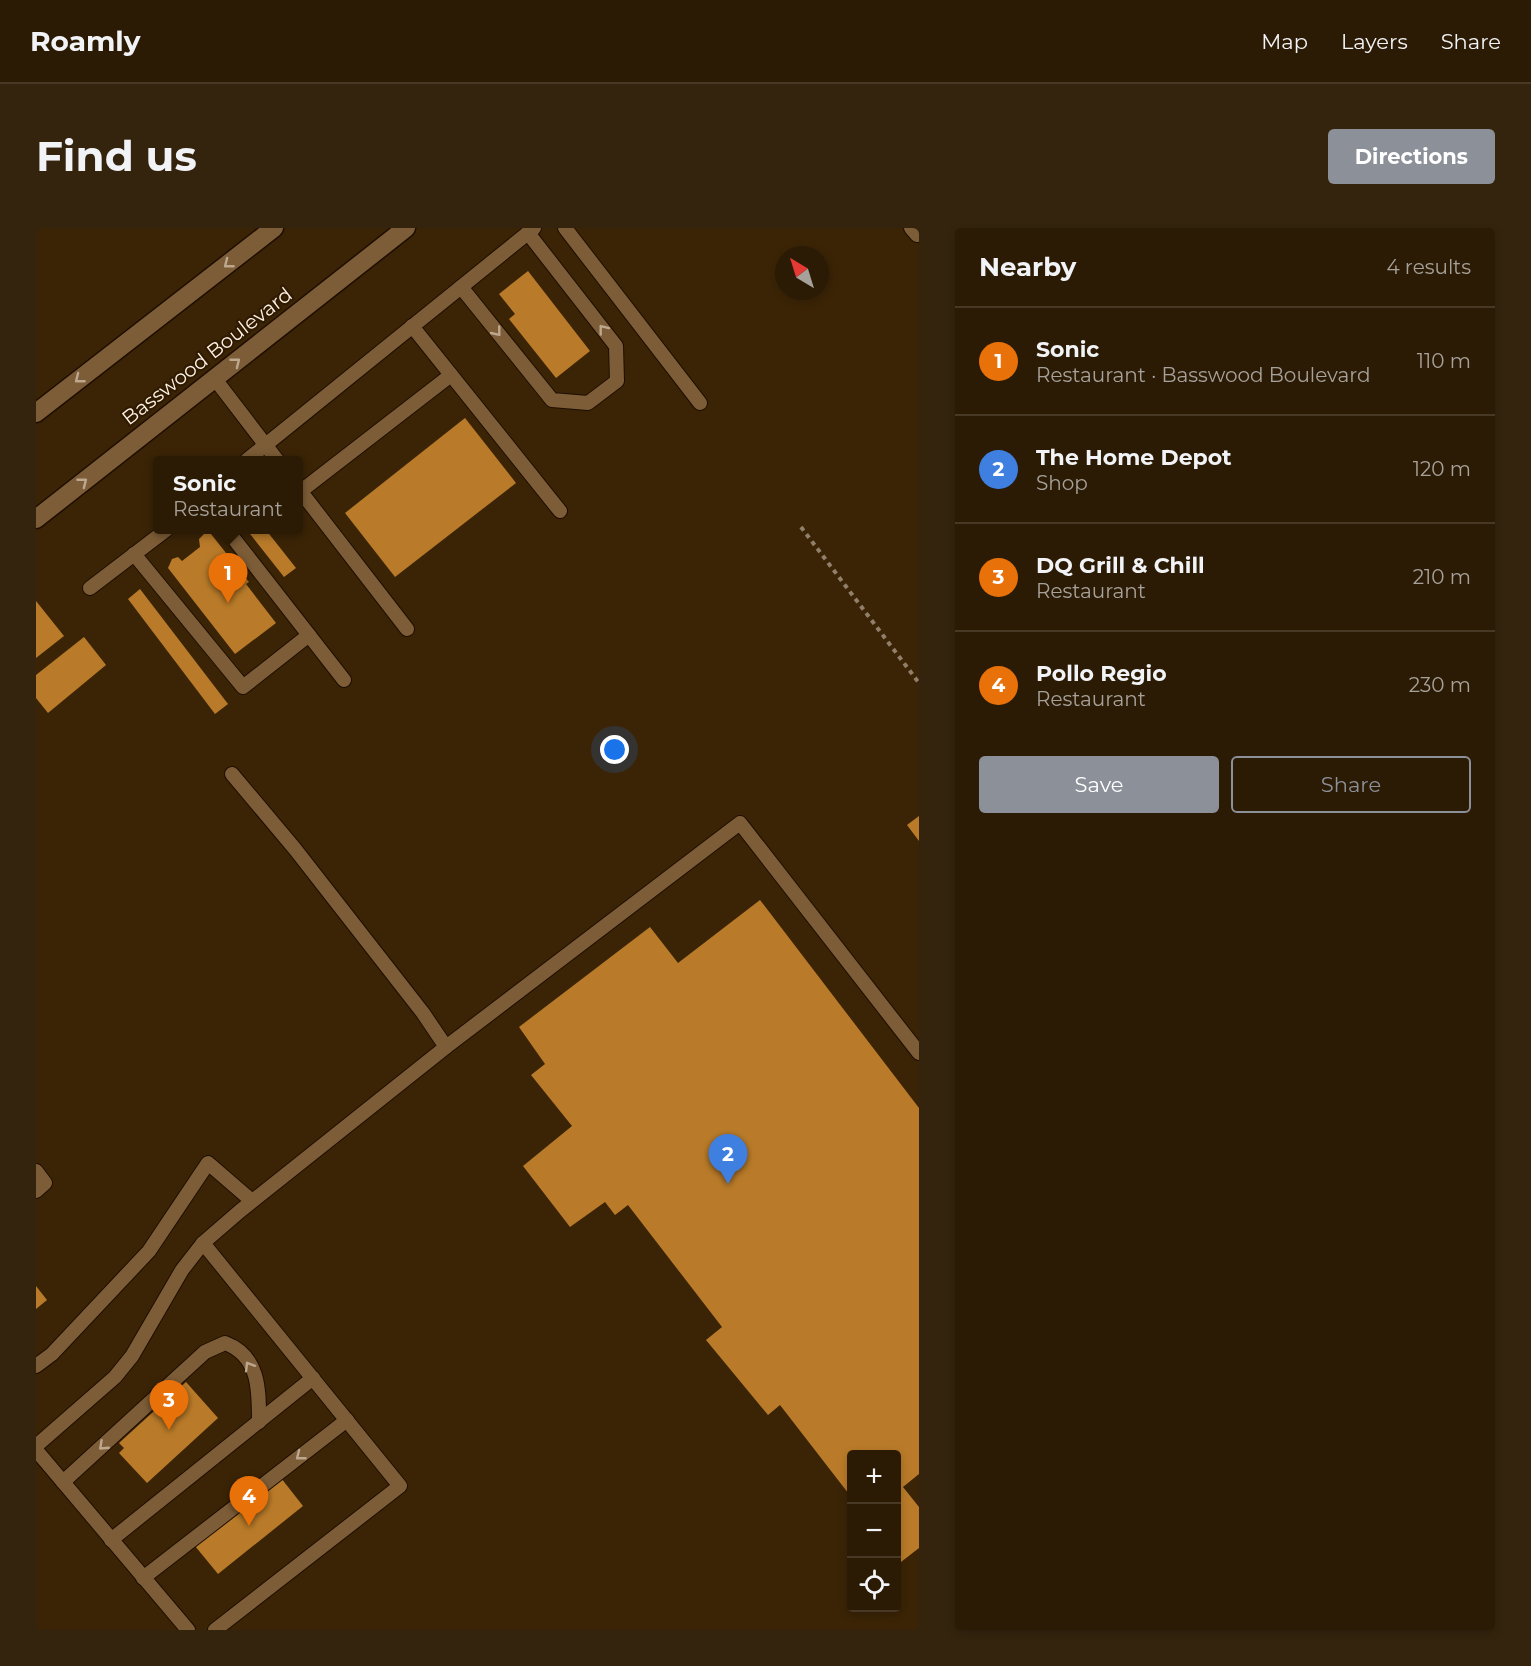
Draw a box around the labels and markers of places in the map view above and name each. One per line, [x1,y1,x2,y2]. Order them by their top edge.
pin: 1 [208,554,248,603]
pin: 2 [708,1134,748,1184]
pin: 3 [150,1380,188,1430]
pin: 4 [230,1476,268,1526]

